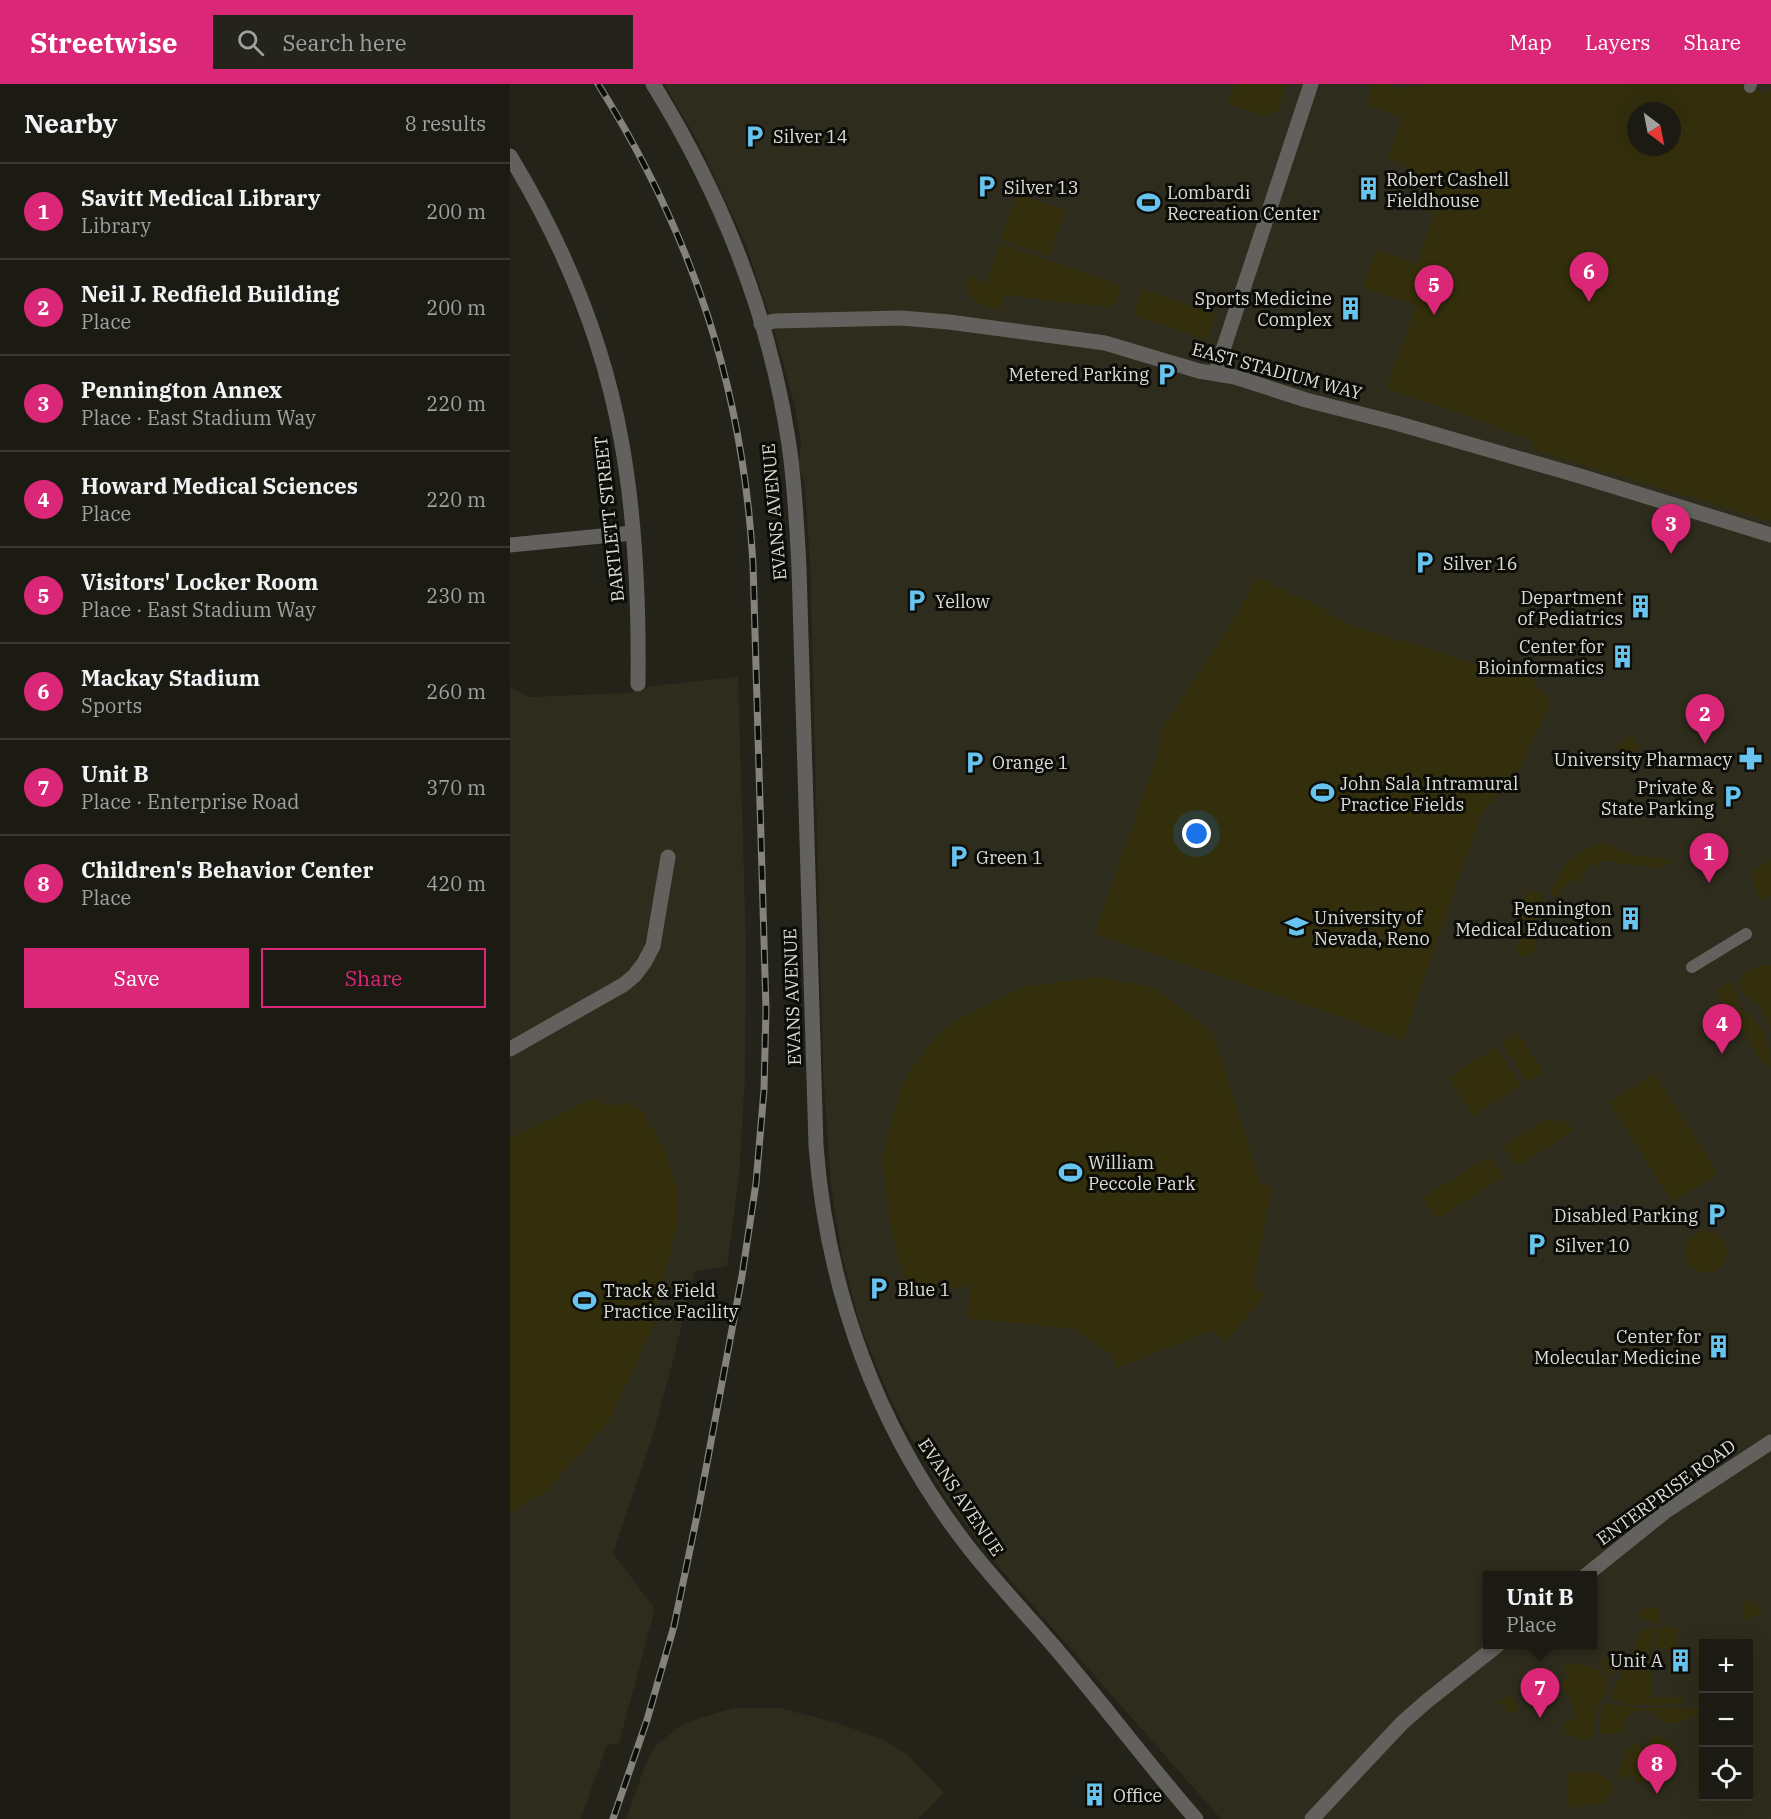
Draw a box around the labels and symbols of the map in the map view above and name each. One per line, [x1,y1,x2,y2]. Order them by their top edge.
north arrow [1627,102,1681,156]
parking icon: Silver 14 [742,123,768,149]
place label: Silver 14 [773,125,847,148]
place label: Robert Cashell Fieldhouse [1386,168,1509,212]
parking icon: Silver 13 [973,174,999,200]
place label: Silver 13 [1004,176,1078,199]
building icon: Robert Cashell Fieldhouse [1355,176,1381,202]
place label: Lombardi Recreation Center [1167,181,1320,225]
sports icon: Lombardi Recreation Center [1136,189,1162,215]
pin: 6 [1570,252,1608,302]
pin: 5 [1414,266,1454,315]
place label: Sports Medicine Complex [1194,287,1332,331]
building icon: Sports Medicine Complex [1337,295,1363,321]
street label: EAST STADIUM WAY [1189,337,1365,405]
parking icon: Metered Parking [1154,361,1180,387]
place label: Metered Parking [1008,363,1149,386]
street label: BARTLETT STREET [589,435,629,603]
street label: EVANS AVENUE [757,443,791,581]
pin: 3 [1652,504,1690,554]
parking icon: Silver 16 [1412,550,1438,576]
place label: Silver 16 [1443,552,1517,575]
place label: Department of Pediatrics [1518,586,1623,630]
parking icon: Yellow [904,588,930,614]
place label: Yellow [935,590,990,613]
building icon: Department of Pediatrics [1628,594,1654,620]
place label: Center for Bioinformatics [1478,635,1604,679]
building icon: Center for Bioinformatics [1609,643,1635,669]
pin: 2 [1686,694,1724,744]
pharmacy icon: University Pharmacy [1737,746,1763,772]
place label: University Pharmacy [1554,748,1732,771]
parking icon: Orange 1 [961,749,987,775]
place label: Orange 1 [992,751,1069,774]
place label: John Sala Intramural Practice Fields [1340,772,1518,816]
place label: Private & State Parking [1601,776,1714,820]
sports icon: John Sala Intramural Practice Fields [1309,780,1335,806]
parking icon: Private & State Parking [1719,784,1745,810]
your location [1182,819,1211,848]
pin: 1 [1690,834,1728,883]
parking icon: Green 1 [945,844,971,870]
place label: Green 1 [976,846,1043,869]
place label: Pennington Medical Education [1455,897,1612,941]
building icon: Pennington Medical Education [1617,905,1643,931]
place label: University of Nevada, Reno [1314,906,1430,950]
school or university icon: University of Nevada, Reno [1283,914,1309,940]
street label: EVANS AVENUE [778,928,806,1066]
pin: 4 [1702,1004,1742,1054]
place label: William Peccole Park [1088,1151,1196,1195]
sports icon: William Peccole Park [1057,1159,1083,1185]
parking icon: Disabled Parking [1703,1202,1729,1228]
place label: Disabled Parking [1554,1204,1698,1227]
parking icon: Silver 10 [1524,1232,1550,1258]
place label: Silver 10 [1555,1234,1629,1257]
parking icon: Blue 1 [866,1276,892,1302]
place label: Blue 1 [897,1278,950,1301]
place label: Track & Field Practice Facility [603,1279,739,1323]
sports icon: Track & Field Practice Facility [572,1287,598,1313]
place label: Center for Molecular Medicine [1534,1325,1701,1369]
building icon: Center for Molecular Medicine [1706,1333,1732,1359]
street label: EVANS AVENUE [913,1434,1009,1560]
street label: ENTERPRISE ROAD [1592,1434,1740,1550]
building icon: Unit A [1668,1647,1694,1673]
place label: Unit A [1610,1649,1664,1672]
pin: 7 [1520,1668,1560,1718]
pin: 8 [1638,1744,1676,1794]
building icon: Office [1082,1782,1108,1808]
place label: Office [1113,1784,1162,1807]

